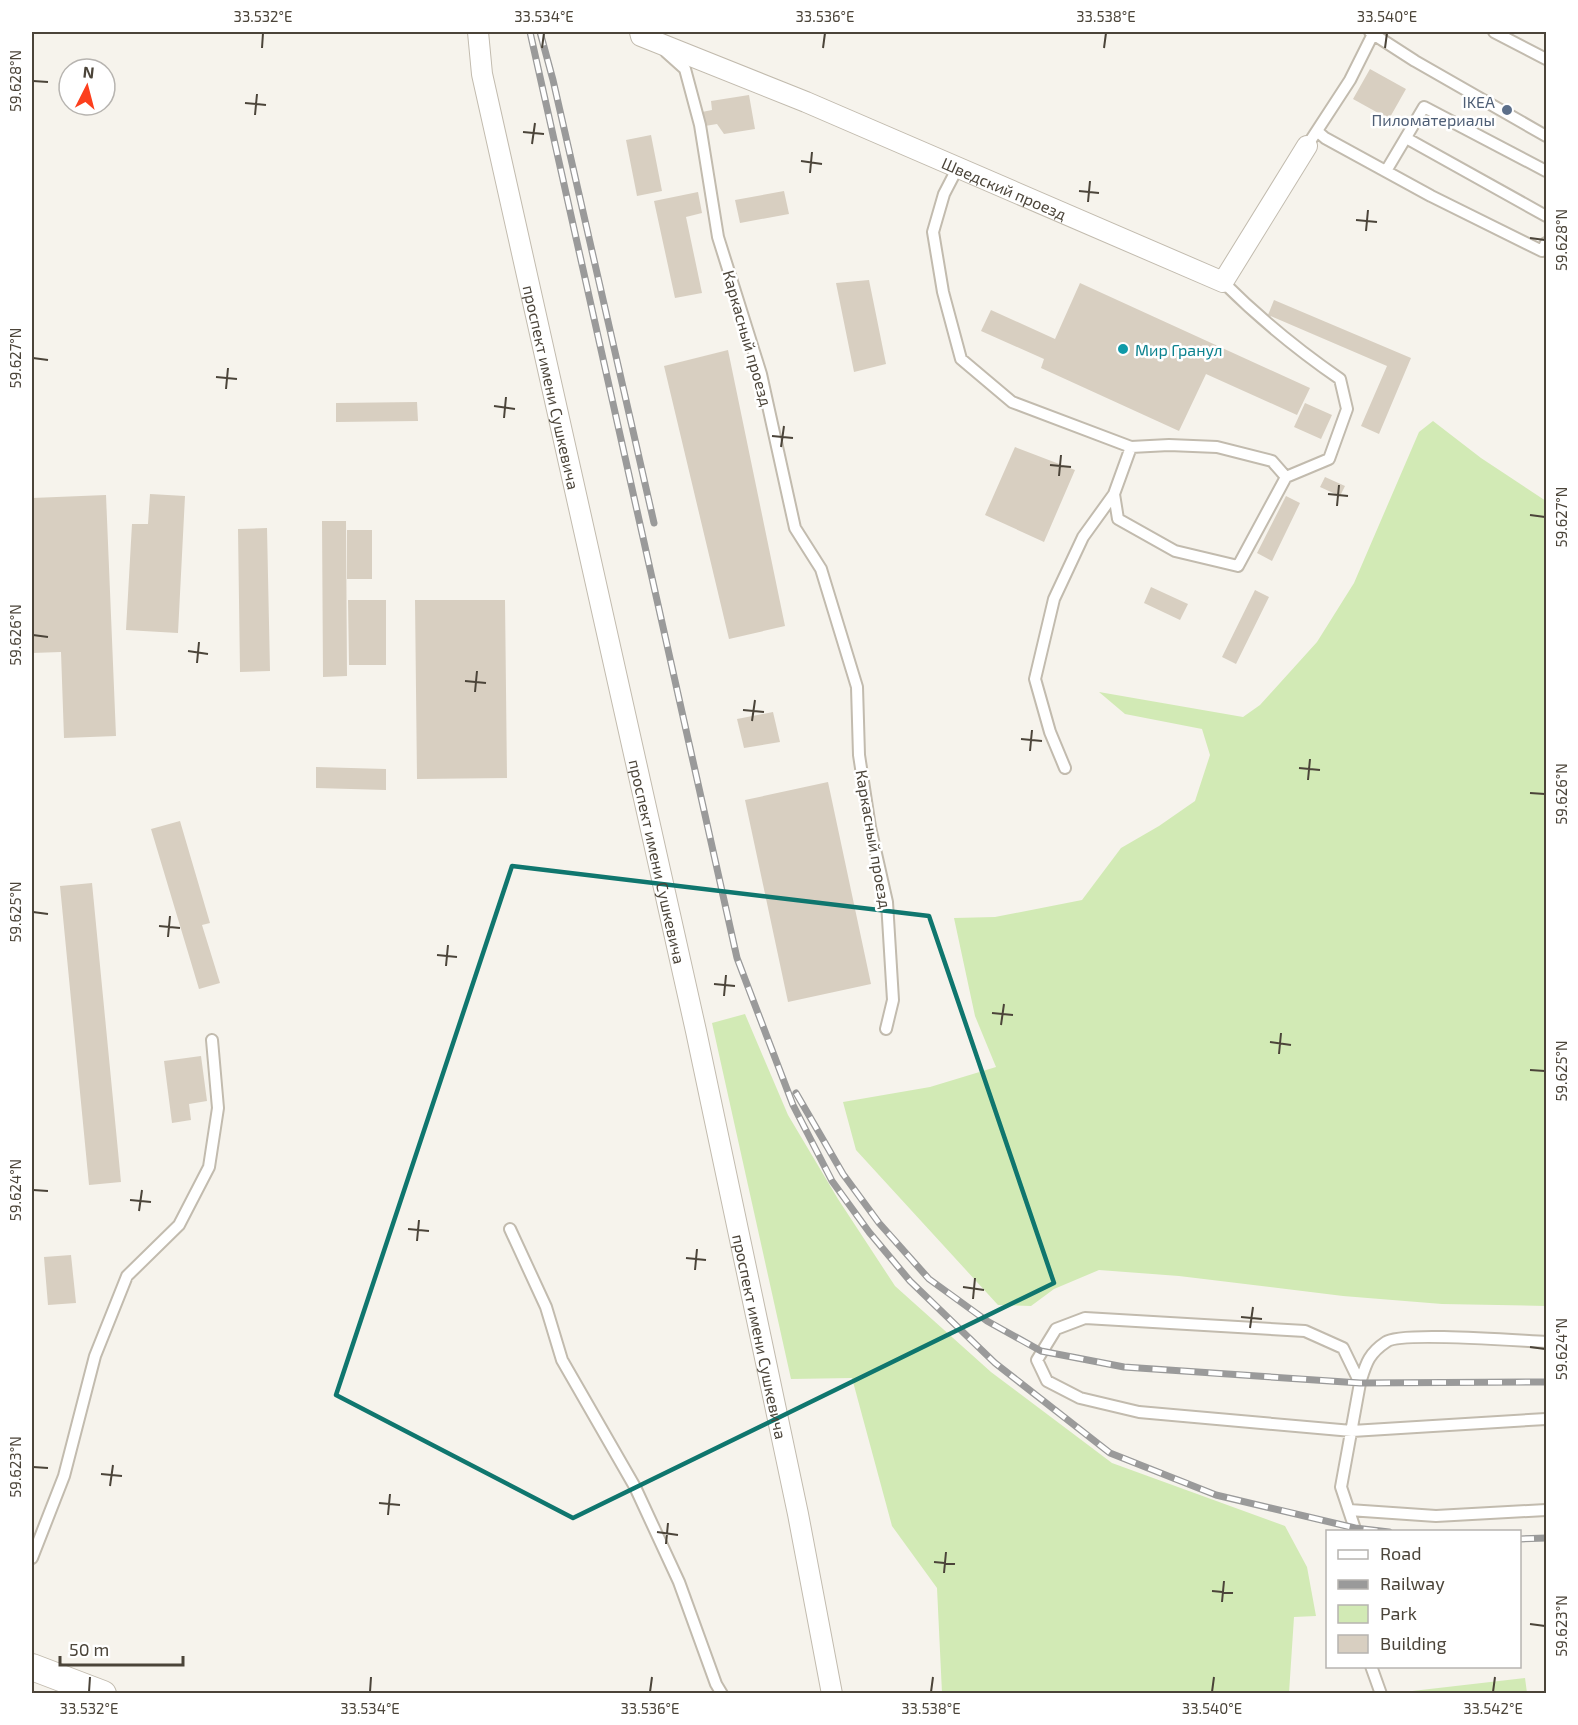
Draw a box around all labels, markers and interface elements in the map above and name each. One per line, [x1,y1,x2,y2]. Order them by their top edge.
text: 33.532°E [234,7,292,25]
text: 33.534°E [514,7,574,25]
text: 33.536°E [796,7,854,25]
text: 33.538°E [1076,7,1136,25]
text: 33.540°E [1357,7,1417,25]
text: 59.628°N [6,50,24,112]
north arrow [57,57,117,117]
text: N [82,62,95,82]
place label: IKEA Пиломатериалы [1372,92,1495,129]
marker: IKEA Пиломатериалы [1500,103,1514,117]
street label: Шведский проезд [939,152,1070,223]
text: 59.628°N [1552,209,1570,271]
street label: Каркасный проезд [720,268,776,408]
street label: проспект имени Сушкевича [520,283,584,491]
text: 59.627°N [6,328,24,388]
place label: Мир Гранул [1135,340,1222,360]
marker: Мир Гранул [1116,342,1130,356]
text: 59.627°N [1552,487,1570,547]
text: 59.626°N [6,604,24,666]
street label: проспект имени Сушкевича [626,757,690,965]
text: 59.626°N [1552,763,1570,825]
street label: Каркасный проезд [852,768,896,910]
text: 59.625°N [6,881,24,943]
text: 59.625°N [1552,1040,1570,1102]
text: 59.624°N [6,1159,24,1221]
street label: проспект имени Сушкевича [730,1232,791,1441]
text: 59.624°N [1552,1318,1570,1380]
text: 59.623°N [6,1436,24,1498]
legend [1326,1530,1521,1668]
text: Road [1380,1542,1421,1564]
text: Railway [1380,1572,1445,1594]
text: 59.623°N [1552,1595,1570,1657]
text: Park [1380,1602,1417,1624]
scale bar [60,1629,183,1667]
text: Building [1380,1632,1447,1654]
text: 50 m [69,1638,109,1660]
text: 33.532°E [60,1699,118,1717]
text: 33.534°E [340,1699,400,1717]
text: 33.536°E [621,1699,679,1717]
text: 33.538°E [901,1699,961,1717]
text: 33.540°E [1182,1699,1242,1717]
text: 33.542°E [1463,1699,1523,1717]

